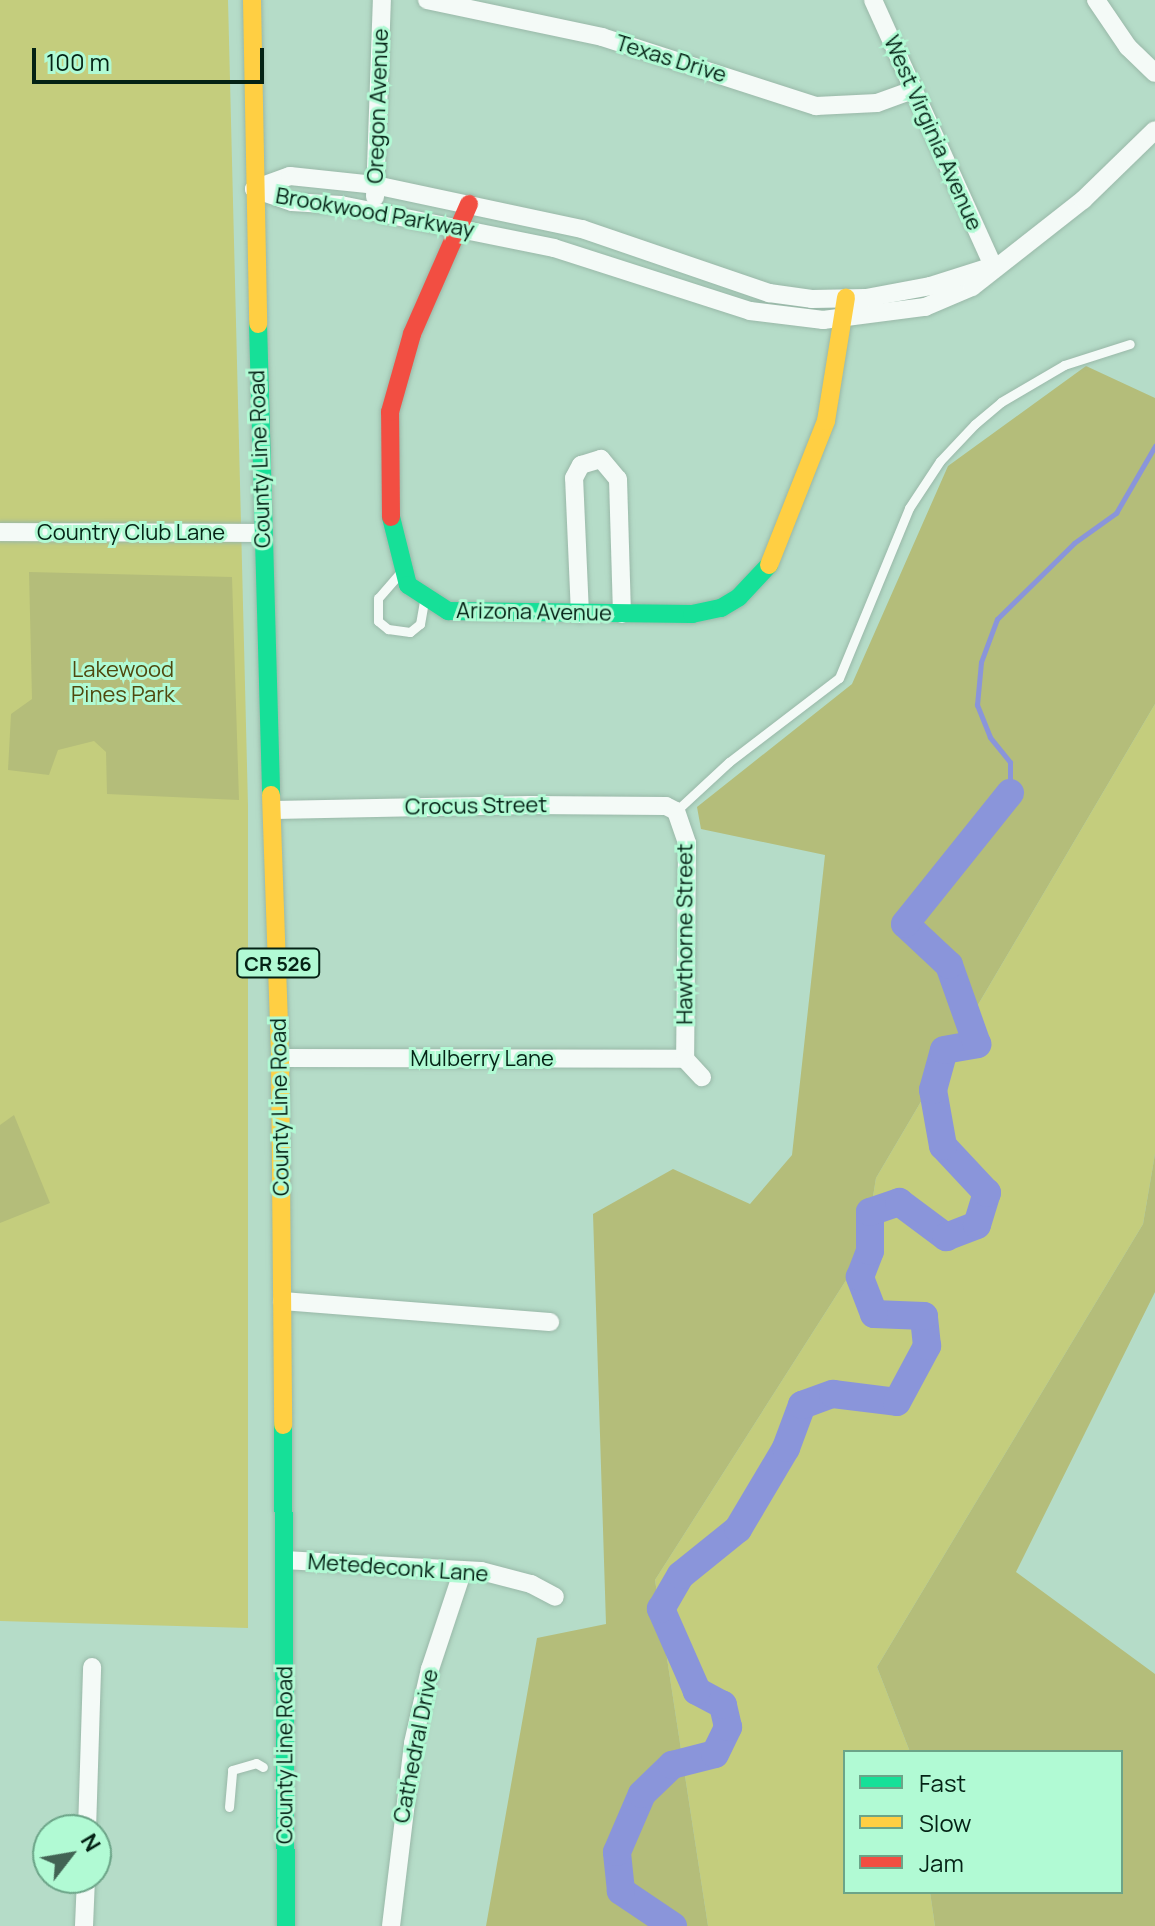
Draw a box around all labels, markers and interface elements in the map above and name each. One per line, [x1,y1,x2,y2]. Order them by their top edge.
street label: Oregon Avenue [362,28,394,184]
street label: Texas Drive [612,30,730,88]
street label: West Virginia Avenue [878,31,988,235]
scale bar [36,32,268,82]
text: 100 m [46,45,110,78]
street label: Brookwood Parkway [274,183,476,243]
street label: County Line Road [244,370,276,548]
street label: Country Club Lane [37,520,225,546]
street label: Arizona Avenue [456,597,612,627]
park label: Lakewood Pines Park [71,656,175,708]
street label: Crocus Street [405,792,547,820]
street label: Hawthorne Street [672,843,698,1025]
road number: CR 526 [236,947,320,979]
street label: County Line Road [265,1018,295,1196]
street label: Mulberry Lane [410,1046,554,1072]
street label: Metedeconk Lane [307,1549,489,1587]
street label: County Line Road [272,1666,298,1844]
street label: Cathedral Drive [388,1667,444,1825]
legend [843,1750,1123,1894]
text: Fast [919,1766,966,1799]
text: Slow [919,1806,972,1839]
north arrow [32,1814,112,1894]
text: N [74,1828,108,1857]
text: Jam [919,1846,964,1879]

